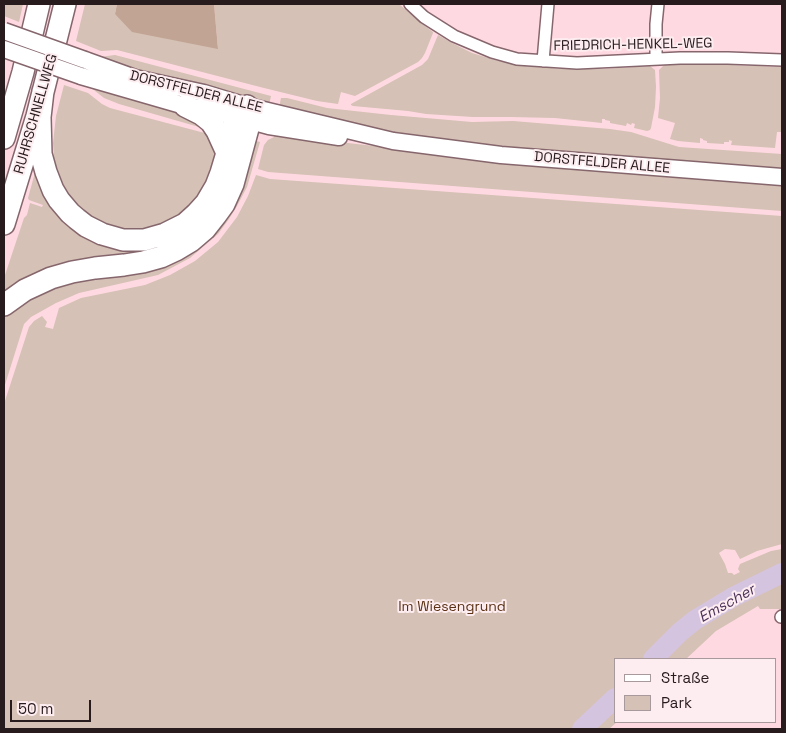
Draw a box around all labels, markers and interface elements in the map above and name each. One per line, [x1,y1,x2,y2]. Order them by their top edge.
street label: FRIEDRICH-HENKEL-WEG [553,35,713,55]
street label: RUHRSCHNELLWEG [11,52,61,176]
street label: DORSTFELDER ALLEE [128,67,264,117]
street label: DORSTFELDER ALLEE [533,149,671,177]
water label: Emscher [696,581,758,627]
park label: Im Wiesengrund [398,599,506,615]
legend [614,658,776,723]
text: Straße [661,668,709,687]
scale bar [12,690,94,722]
text: Park [661,693,692,712]
text: 50 m [18,699,53,718]

